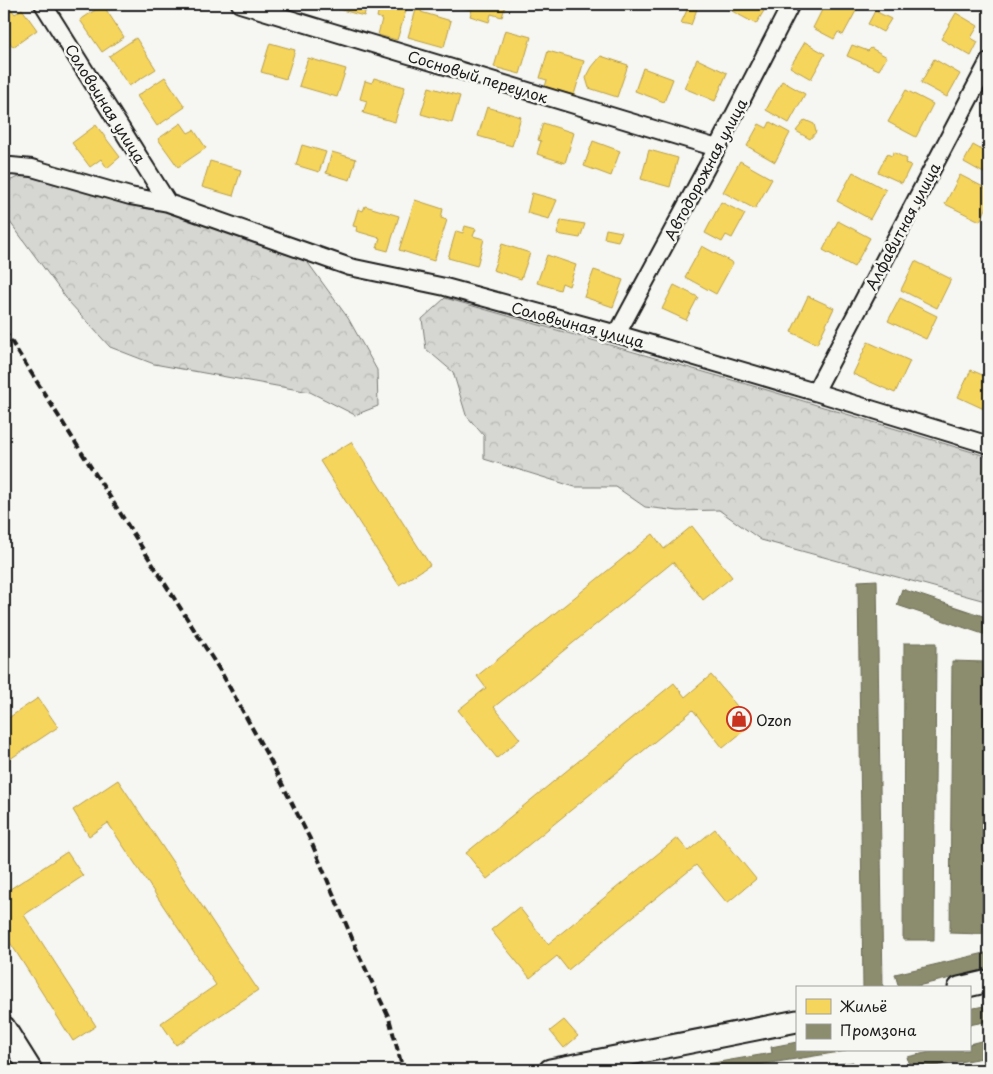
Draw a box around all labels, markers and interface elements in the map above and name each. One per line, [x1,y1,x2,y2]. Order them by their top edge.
street label: Соловьиная улица [60,39,152,168]
street label: Сосновый переулок [405,44,551,108]
street label: Автодорожная улица [658,93,752,244]
street label: Алфавитная улица [859,158,946,294]
street label: Соловьиная улица [509,295,648,353]
shop icon: Ozon [726,706,752,732]
place label: Ozon [756,708,792,731]
legend [796,986,970,1052]
text: Жильё [839,994,887,1017]
text: Промзона [840,1018,917,1041]

